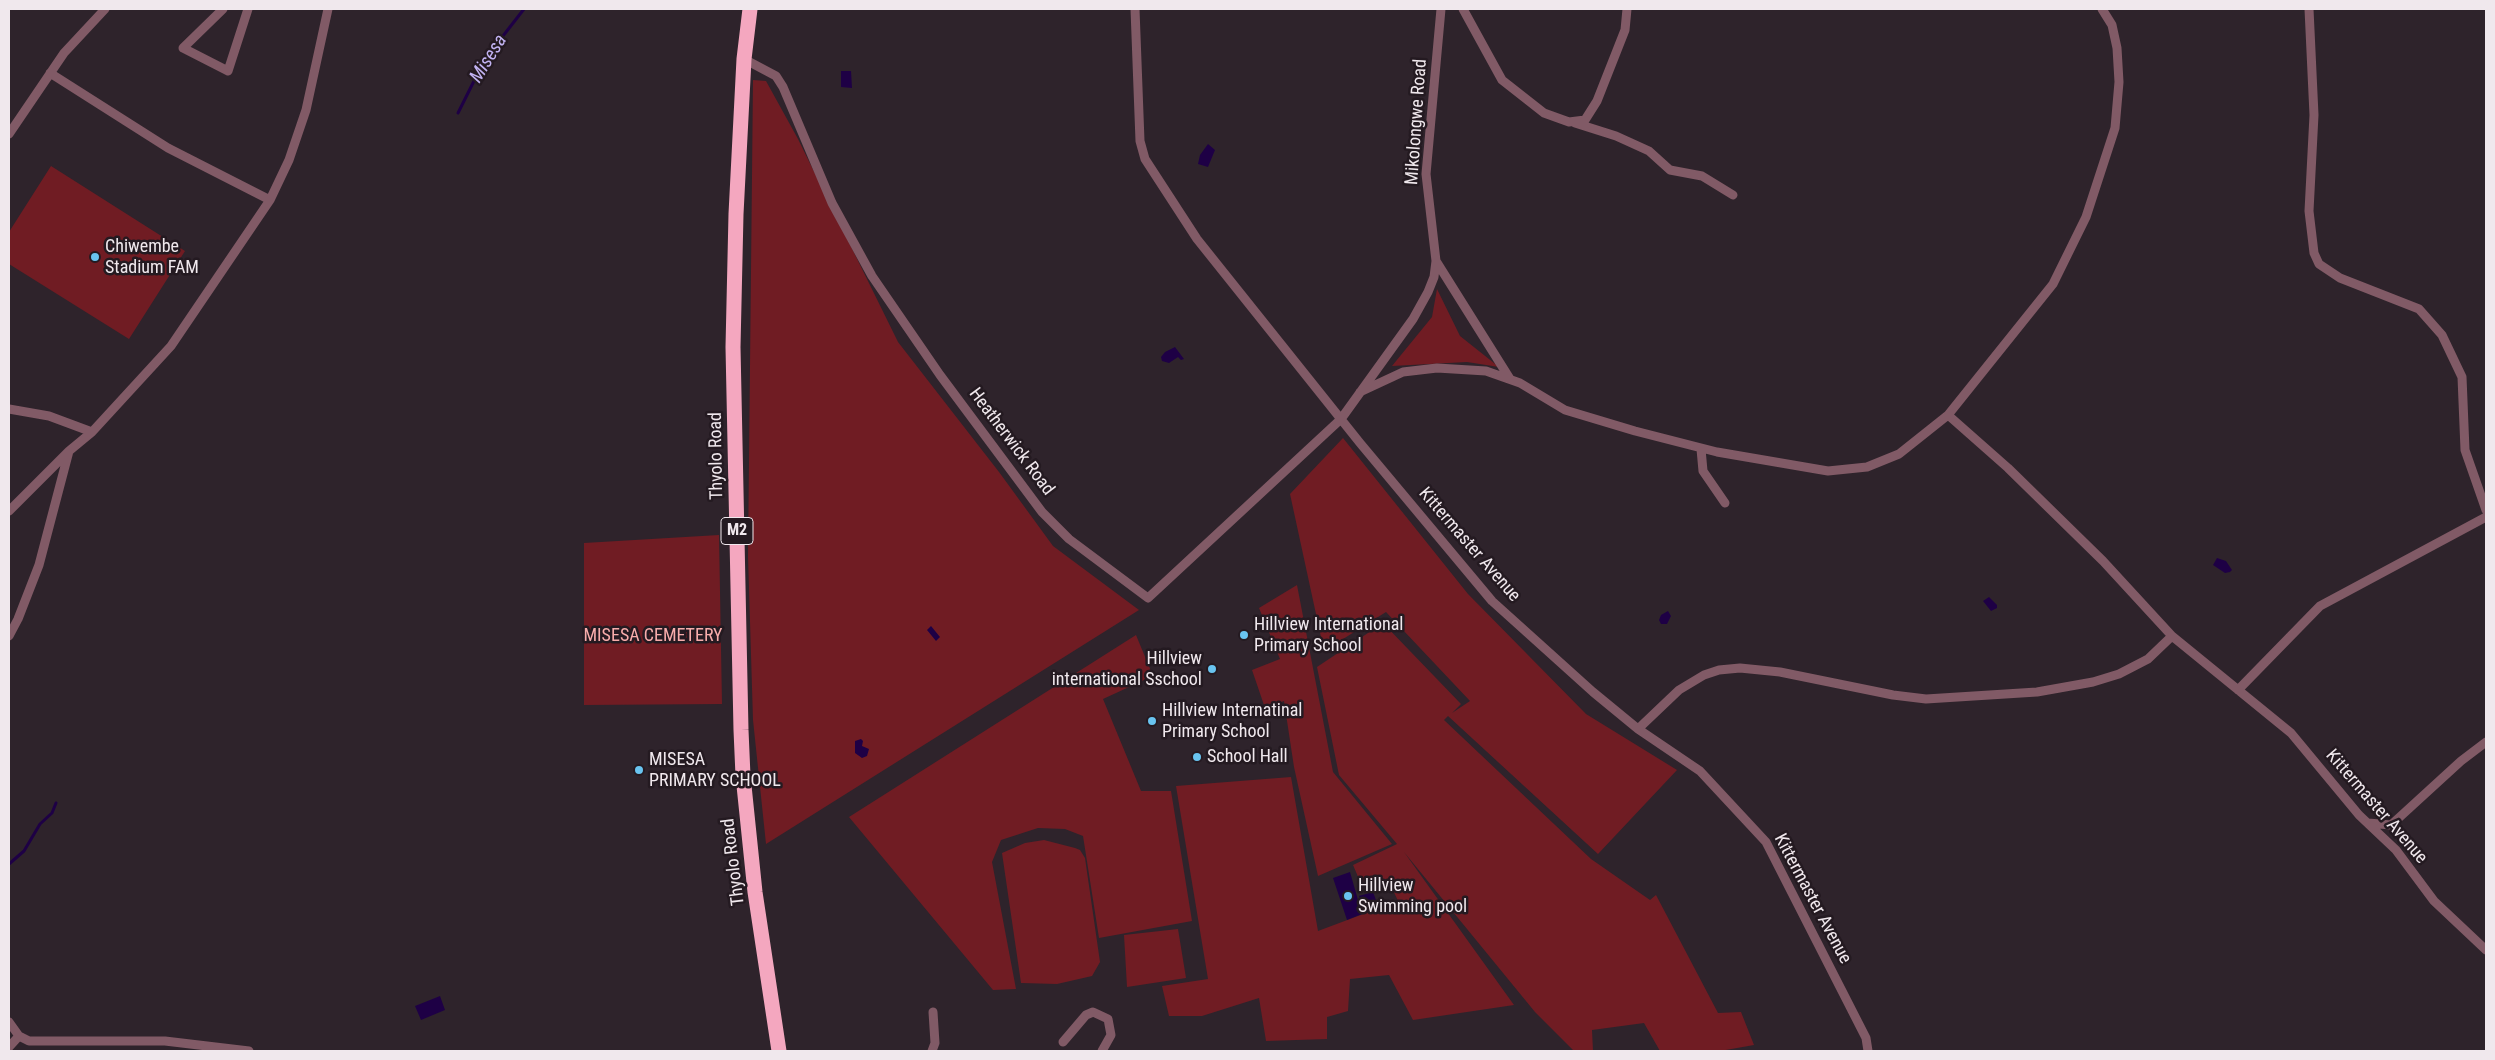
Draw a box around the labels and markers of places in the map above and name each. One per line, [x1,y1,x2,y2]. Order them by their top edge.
place label: Chiwembe Stadium FAM [105,236,199,278]
marker: Chiwembe Stadium FAM [89,251,101,263]
place label: Hillview International Primary School [1254,614,1403,656]
marker: Hillview International Primary School [1238,629,1250,641]
place label: Hillview international Sschool [1052,648,1202,691]
marker: Hillview international Sschool [1206,663,1218,675]
place label: Hillview Internatinal Primary School [1162,700,1302,742]
marker: Hillview Internatinal Primary School [1146,715,1158,727]
place label: School Hall [1207,746,1288,768]
place label: MISESA PRIMARY SCHOOL [649,749,781,792]
marker: School Hall [1191,751,1203,763]
marker: MISESA PRIMARY SCHOOL [633,764,645,776]
place label: Hillview Swimming pool [1358,875,1467,918]
marker: Hillview Swimming pool [1342,890,1354,902]

